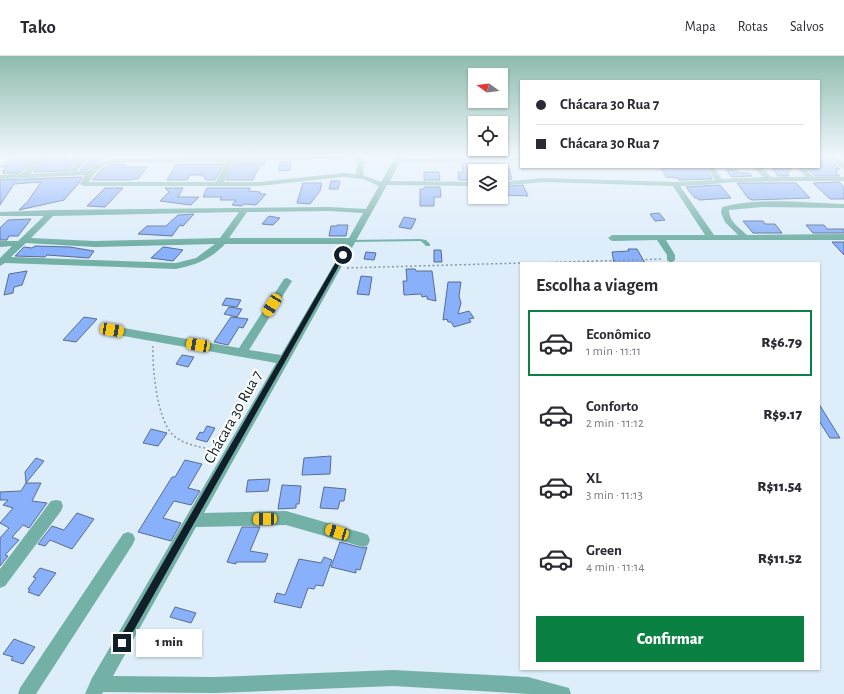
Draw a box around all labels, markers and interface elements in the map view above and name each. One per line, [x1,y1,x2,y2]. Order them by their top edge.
text: Tako [20,18,56,37]
text: Mapa [685,20,716,34]
text: Rotas [738,20,768,34]
text: Salvos [790,20,824,34]
north arrow [468,68,508,108]
map controls [468,68,508,204]
text: Chácara 30 Rua 7 [560,97,659,112]
button: locate [468,116,508,156]
text: Chácara 30 Rua 7 [560,136,659,151]
button: layers [468,164,508,204]
route start [334,246,352,264]
text: Escolha a viagem [536,277,658,295]
car [261,292,283,318]
car [99,322,125,338]
icon: car [538,325,574,361]
text: Econômico [586,327,651,342]
text: R$6.79 [761,335,802,350]
car [185,337,211,353]
text: 1 min · 11:11 [586,345,641,358]
street label: Chácara 30 Rua 7 [201,368,265,466]
icon: car [538,397,574,433]
text: Conforto [586,399,638,414]
text: R$9.17 [763,407,802,422]
text: 2 min · 11:12 [586,417,644,430]
icon: car [538,469,574,505]
text: XL [586,471,602,486]
text: R$11.54 [757,479,802,494]
text: 3 min · 11:13 [586,489,643,502]
car [253,513,277,525]
car [324,523,350,541]
icon: car [538,541,574,577]
text: Green [586,543,622,558]
text: R$11.52 [758,551,802,566]
text: 4 min · 11:14 [586,561,645,574]
button: Confirmar [536,616,804,662]
callout: 1 min [136,629,202,657]
route end [113,634,131,652]
text: 1 min [155,636,183,649]

